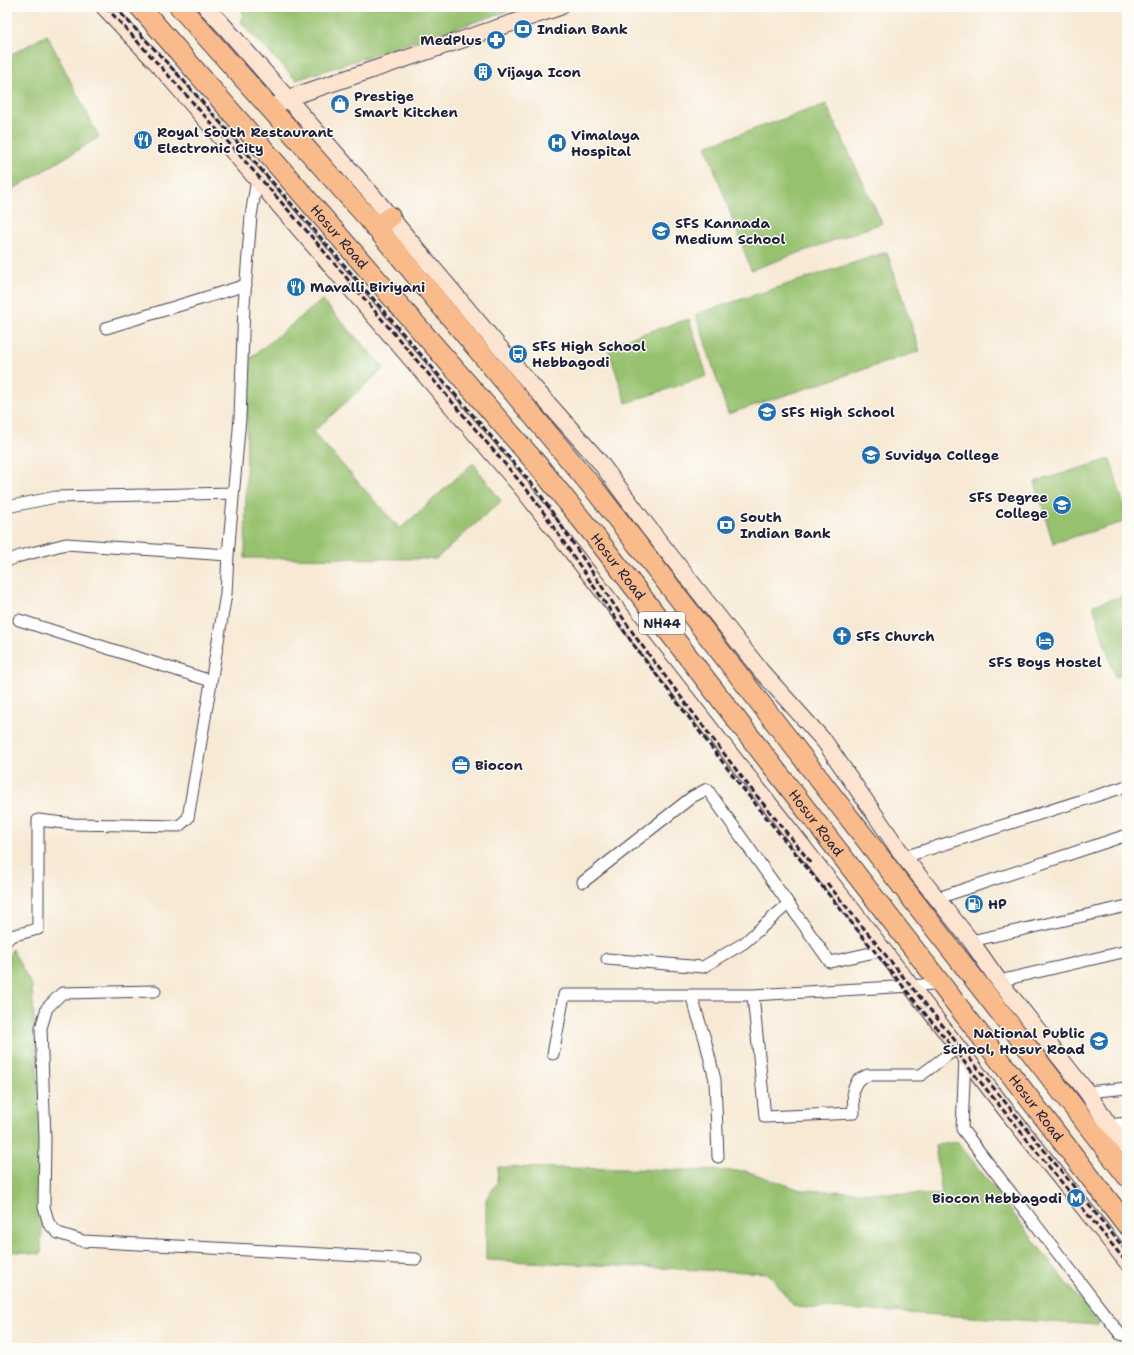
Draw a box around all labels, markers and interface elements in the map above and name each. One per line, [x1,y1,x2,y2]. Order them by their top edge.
bank icon: Indian Bank [512,18,534,40]
place label: Indian Bank [537,20,628,38]
pharmacy icon: MedPlus [485,29,507,51]
place label: MedPlus [420,31,482,49]
building icon: Vijaya Icon [472,61,494,83]
place label: Vijaya Icon [497,63,581,81]
place label: Prestige Smart Kitchen [354,87,458,121]
shop icon: Prestige Smart Kitchen [329,93,351,115]
place label: Royal South Restaurant Electronic City [157,123,334,157]
place label: Vimalaya Hospital [571,126,640,160]
restaurant icon: Royal South Restaurant Electronic City [132,129,154,151]
hospital icon: Vimalaya Hospital [546,132,568,154]
street label: Hosur Road [306,201,372,273]
place label: SFS Kannada Medium School [675,214,785,248]
school or university icon: SFS Kannada Medium School [650,220,672,242]
restaurant icon: Mavalli Biriyani [285,276,307,298]
place label: Mavalli Biriyani [310,278,425,296]
place label: SFS High School Hebbagodi [532,337,646,371]
bus stop icon: SFS High School Hebbagodi [507,343,529,365]
school or university icon: SFS High School [756,401,778,423]
place label: SFS High School [781,403,895,421]
school or university icon: Suvidya College [860,444,882,466]
place label: Suvidya College [885,446,999,464]
place label: SFS Degree College [969,488,1048,522]
school or university icon: SFS Degree College [1051,494,1073,516]
place label: South Indian Bank [740,508,831,542]
bank icon: South Indian Bank [715,514,737,536]
street label: Hosur Road [587,529,650,603]
road number: NH44 [639,612,685,634]
church icon: SFS Church [831,625,853,647]
place label: SFS Church [856,627,935,645]
hotel icon: SFS Boys Hostel [1034,630,1056,652]
place label: SFS Boys Hostel [988,653,1102,671]
office icon: Biocon [450,754,472,776]
place label: Biocon [475,756,523,774]
street label: Hosur Road [785,786,848,860]
fuel station icon: HP [963,893,985,915]
place label: HP [988,895,1007,913]
place label: National Public School, Hosur Road [943,1024,1085,1058]
school or university icon: National Public School, Hosur Road [1088,1030,1110,1052]
street label: Hosur Road [1005,1071,1068,1145]
metro station icon: Biocon Hebbagodi [1065,1187,1087,1209]
place label: Biocon Hebbagodi [932,1189,1062,1207]

